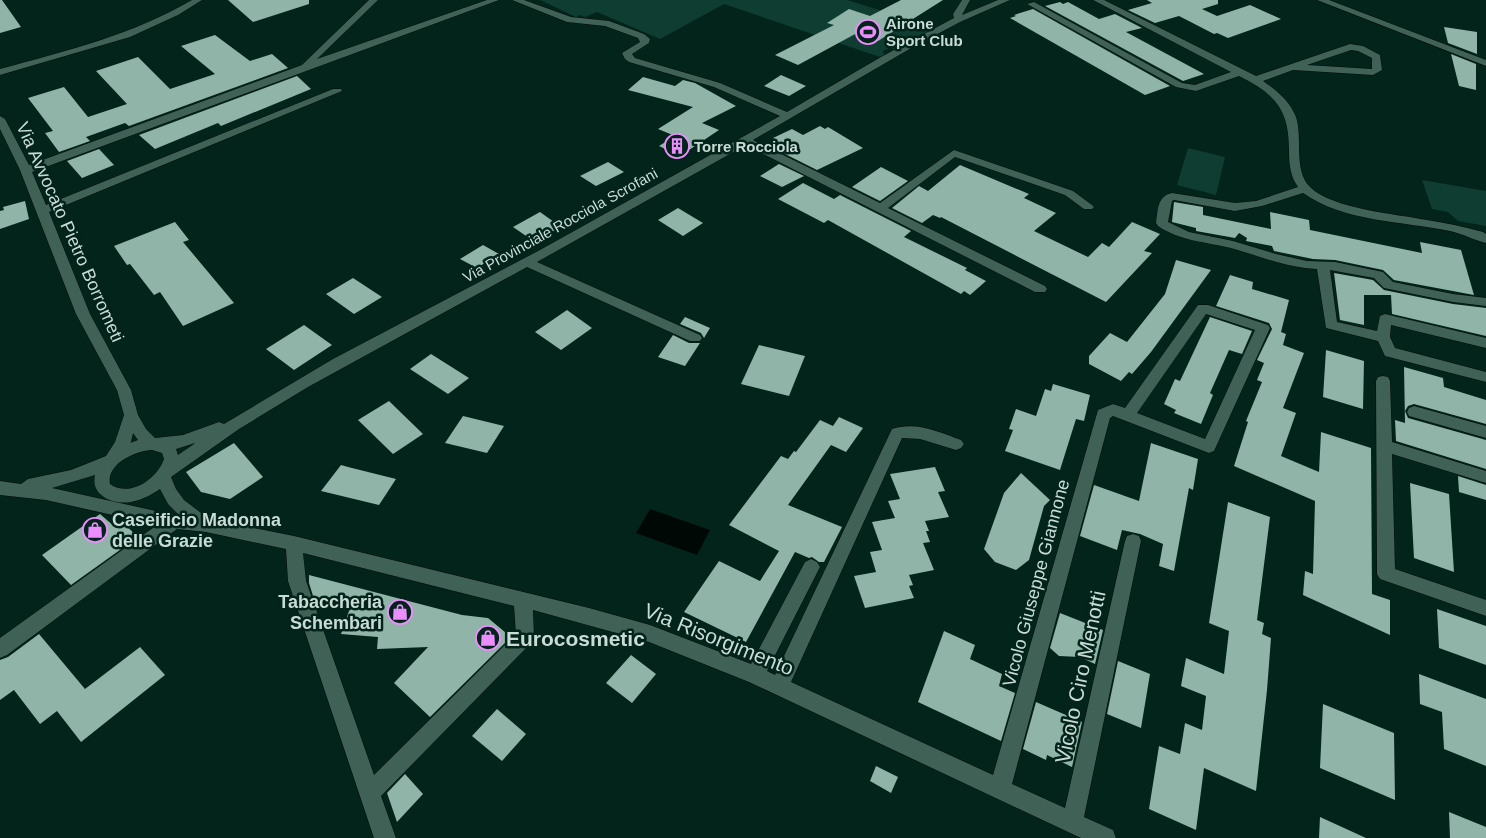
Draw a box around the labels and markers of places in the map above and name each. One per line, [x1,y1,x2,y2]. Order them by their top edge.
place label: Airone Sport Club [886,15,963,49]
sports icon: Airone Sport Club [855,19,881,45]
building icon: Torre Rocciola [664,133,690,159]
place label: Torre Rocciola [694,138,799,155]
place label: Caseificio Madonna delle Grazie [112,510,282,551]
shop icon: Caseificio Madonna delle Grazie [82,517,108,543]
place label: Tabaccheria Schembari [278,592,383,633]
shop icon: Tabaccheria Schembari [387,599,413,625]
shop icon: Eurocosmetic [475,625,501,651]
place label: Eurocosmetic [506,627,645,650]

